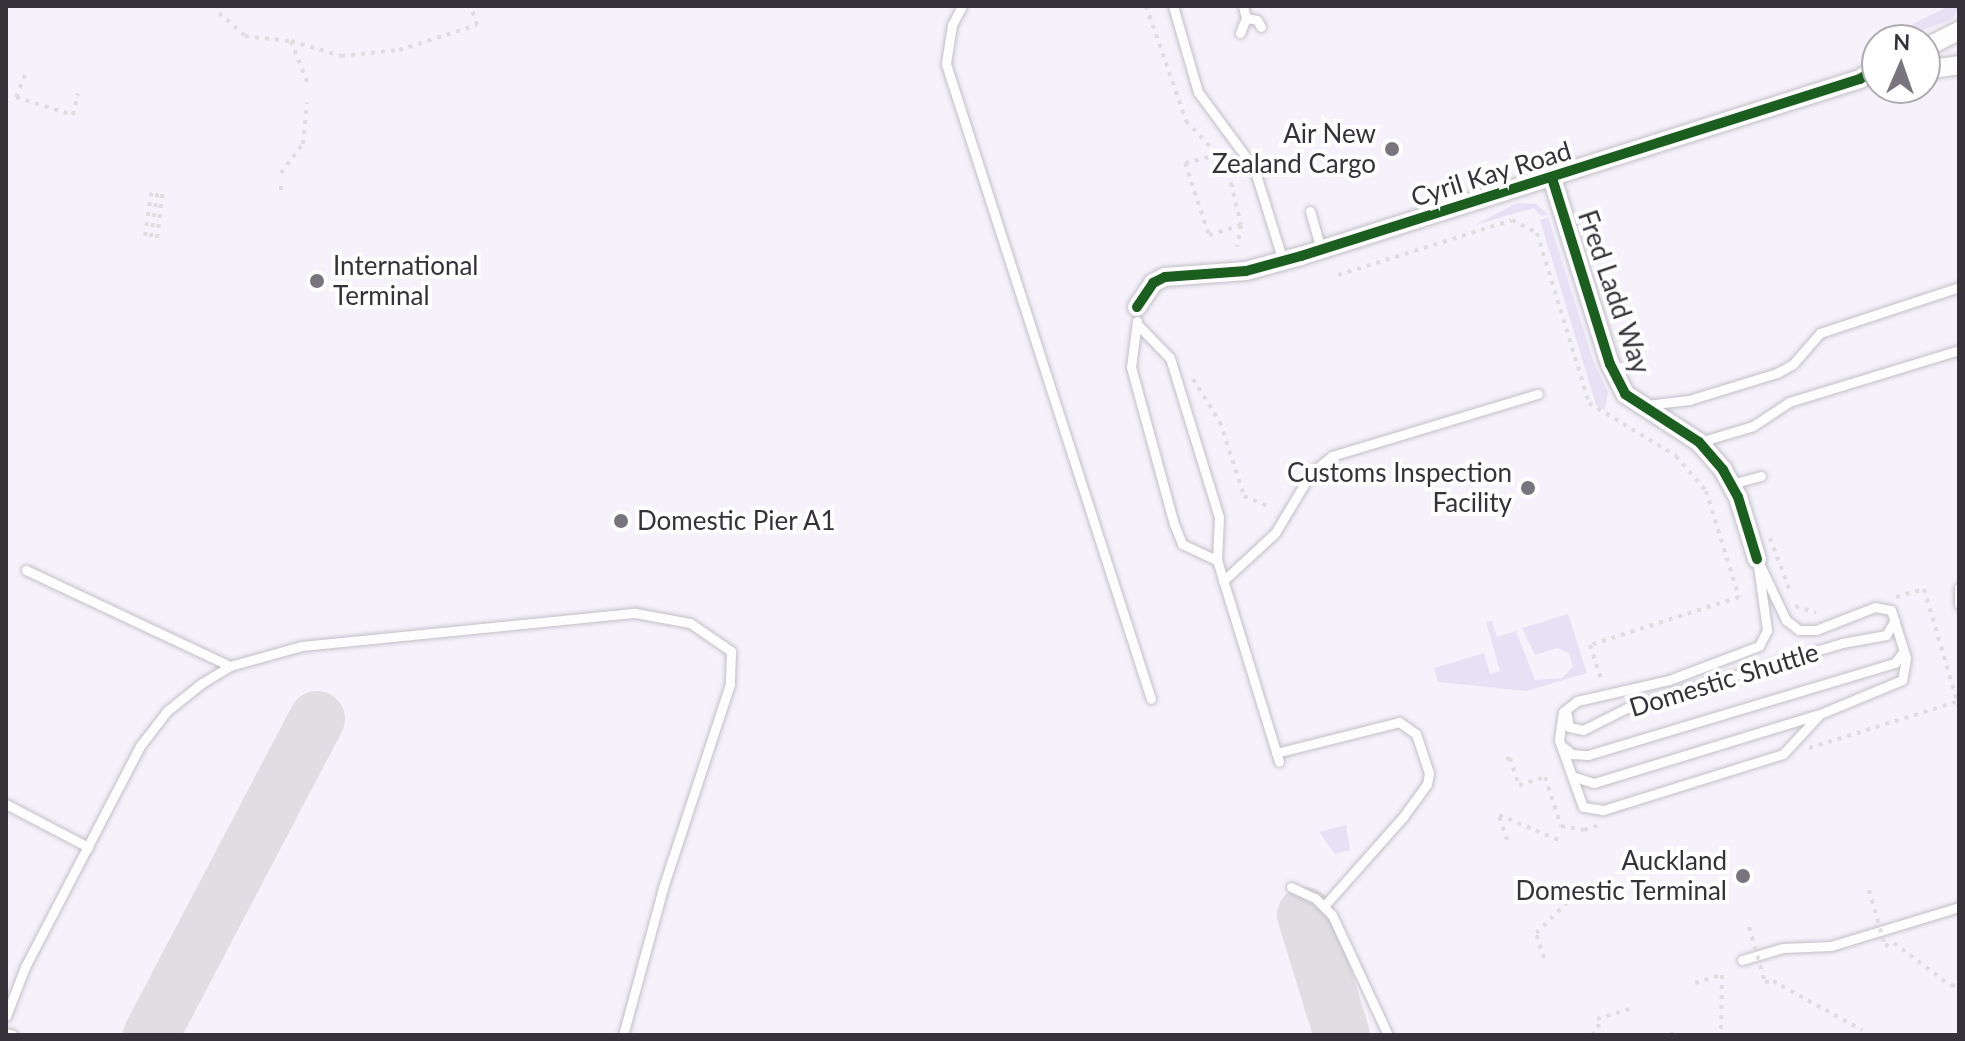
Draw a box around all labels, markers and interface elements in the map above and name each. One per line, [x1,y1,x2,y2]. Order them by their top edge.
north arrow [1861,24,1941,104]
text: N [1893,28,1911,55]
place label: Air New Zealand Cargo [1212,118,1376,180]
street label: Cyril Kay Road [1407,135,1575,213]
marker: Air New Zealand Cargo [1383,140,1401,158]
street label: Fred Ladd Way [1571,206,1657,378]
place label: International Terminal [333,250,478,312]
marker: International Terminal [308,272,326,290]
place label: Customs Inspection Facility [1287,457,1512,518]
marker: Customs Inspection Facility [1519,479,1537,497]
place label: Domestic Pier A1 [637,505,837,537]
marker: Domestic Pier A1 [612,512,630,530]
street label: Domestic Shuttle [1626,636,1822,724]
place label: Auckland Domestic Terminal [1515,845,1727,906]
marker: Auckland Domestic Terminal [1734,867,1752,885]

